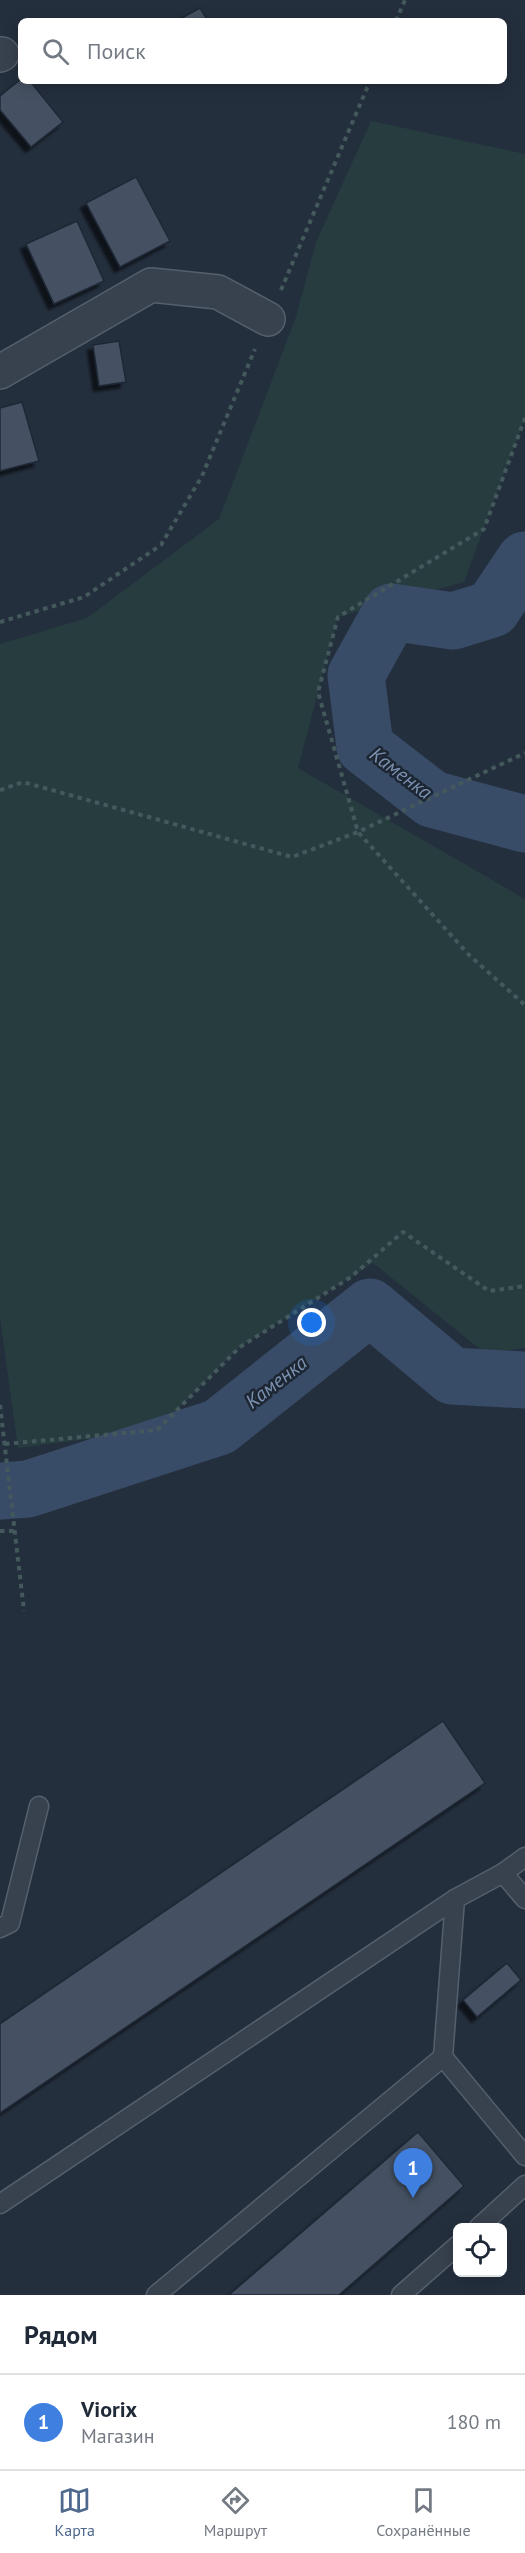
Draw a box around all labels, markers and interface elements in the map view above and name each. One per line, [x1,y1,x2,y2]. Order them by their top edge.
search box [18,18,507,84]
icon: search [39,35,72,68]
text: Поиск [87,37,146,65]
water label: Каменка [365,741,438,805]
your location [297,1308,326,1337]
water label: Каменка [240,1350,312,1414]
pin: 1 [394,2148,432,2198]
map controls [453,2223,507,2277]
button: locate [453,2223,507,2277]
text: Рядом [24,2318,98,2351]
text: Viorix [81,2395,137,2423]
text: 1 [38,2409,49,2435]
text: 180 m [447,2409,501,2435]
text: Магазин [81,2423,155,2449]
tab: Карта [54,2484,95,2540]
tab: Маршрут [204,2484,267,2540]
tab: Сохранённые [376,2484,471,2540]

